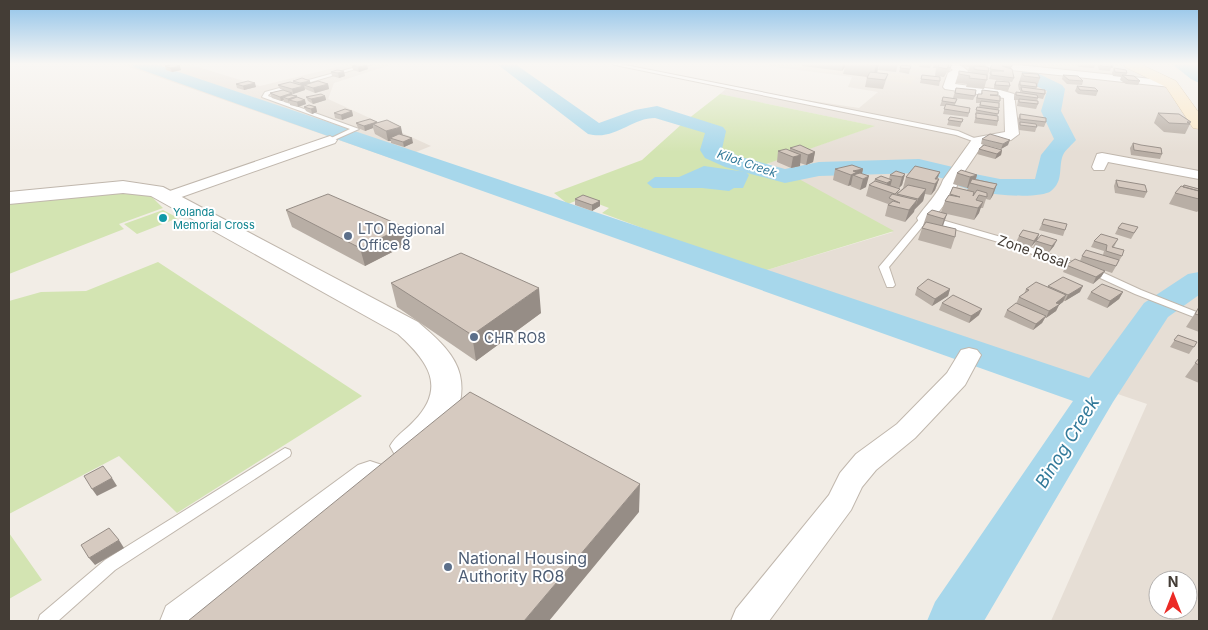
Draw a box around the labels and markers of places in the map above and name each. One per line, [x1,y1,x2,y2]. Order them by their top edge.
place label: Yolanda Memorial Cross [173,205,255,232]
marker: Yolanda Memorial Cross [157,212,169,224]
place label: LTO Regional Office 8 [358,220,445,253]
marker: LTO Regional Office 8 [342,230,354,242]
place label: CHR RO8 [484,329,546,346]
marker: CHR RO8 [468,331,480,343]
place label: National Housing Authority RO8 [458,548,587,586]
marker: National Housing Authority RO8 [442,561,454,573]

